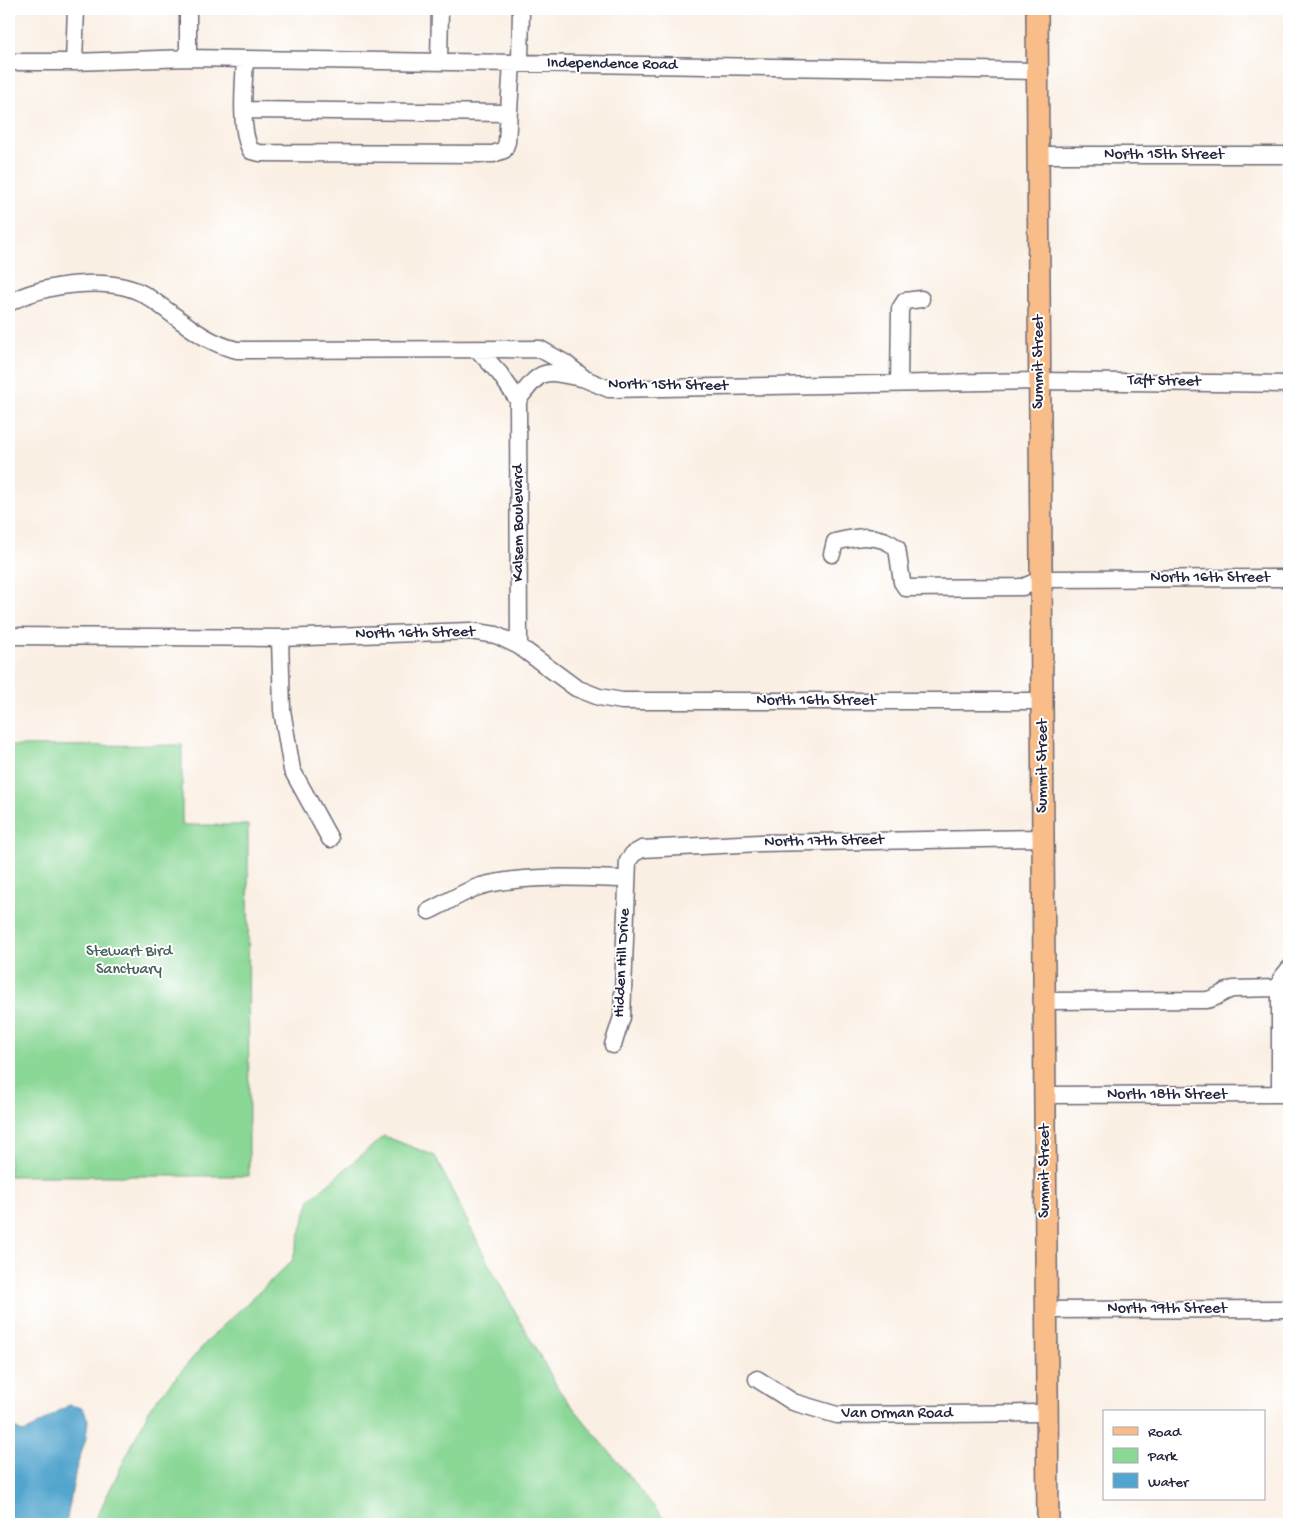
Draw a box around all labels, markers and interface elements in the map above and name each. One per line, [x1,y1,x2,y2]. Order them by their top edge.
street label: Independence Road [547,54,679,76]
street label: North 15th Street [1104,146,1225,165]
street label: Summit Street [1030,313,1049,409]
street label: Taft Street [1126,372,1202,392]
street label: North 15th Street [608,375,730,397]
street label: Kalsem Boulevard [510,463,529,582]
street label: North 16th Street [1150,569,1271,588]
street label: North 16th Street [355,623,476,645]
street label: North 16th Street [756,692,877,711]
street label: Summit Street [1034,717,1053,813]
street label: North 17th Street [764,831,885,853]
street label: Hidden Hill Drive [611,907,635,1018]
park label: Stewart Bird Sanctuary [86,943,174,980]
street label: North 18th Street [1107,1086,1229,1105]
street label: Summit Street [1036,1122,1055,1218]
street label: North 19th Street [1107,1300,1228,1319]
street label: Van Orman Road [840,1405,954,1424]
legend [1103,1410,1266,1500]
text: Road [1148,1424,1182,1442]
text: Park [1147,1448,1178,1466]
text: Water [1148,1474,1190,1492]

